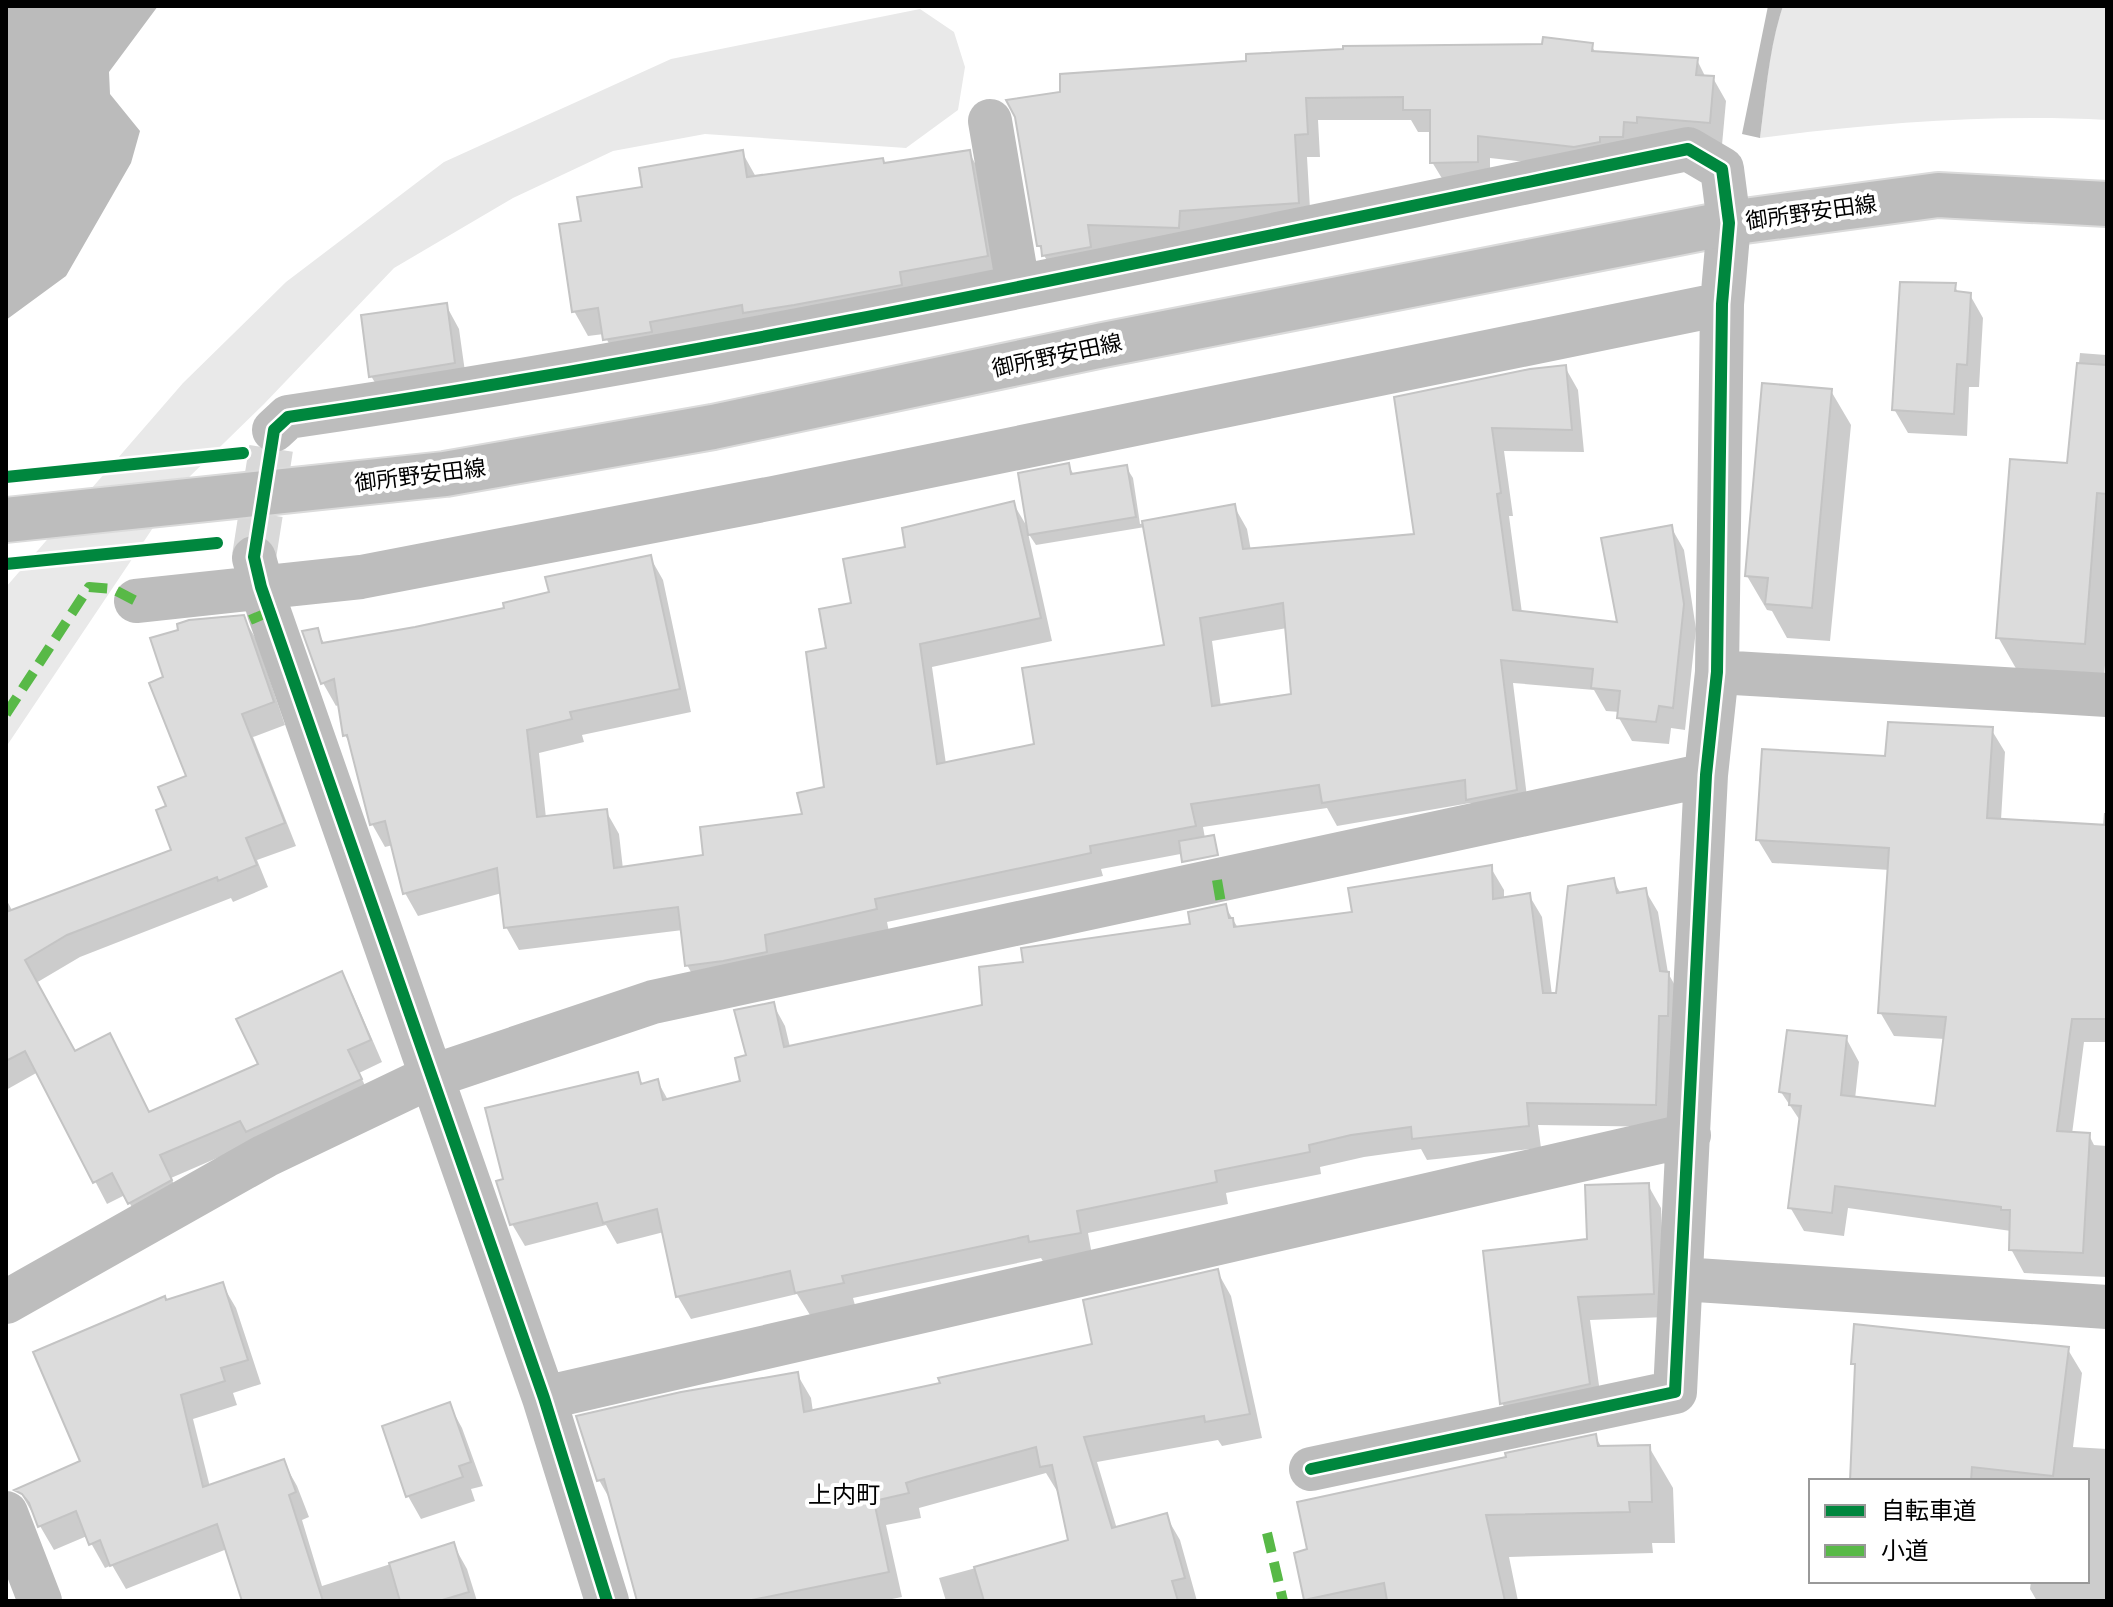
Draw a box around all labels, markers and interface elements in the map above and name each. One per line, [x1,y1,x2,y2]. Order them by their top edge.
street label: 御所野安田線 [1743,186,1879,238]
street label: 御所野安田線 [989,325,1125,385]
street label: 御所野安田線 [352,450,488,500]
district label: 上内町 [808,1476,880,1512]
legend [1809,1479,2089,1583]
text: 自転車道 [1881,1492,1977,1528]
text: 小道 [1881,1532,1929,1568]

